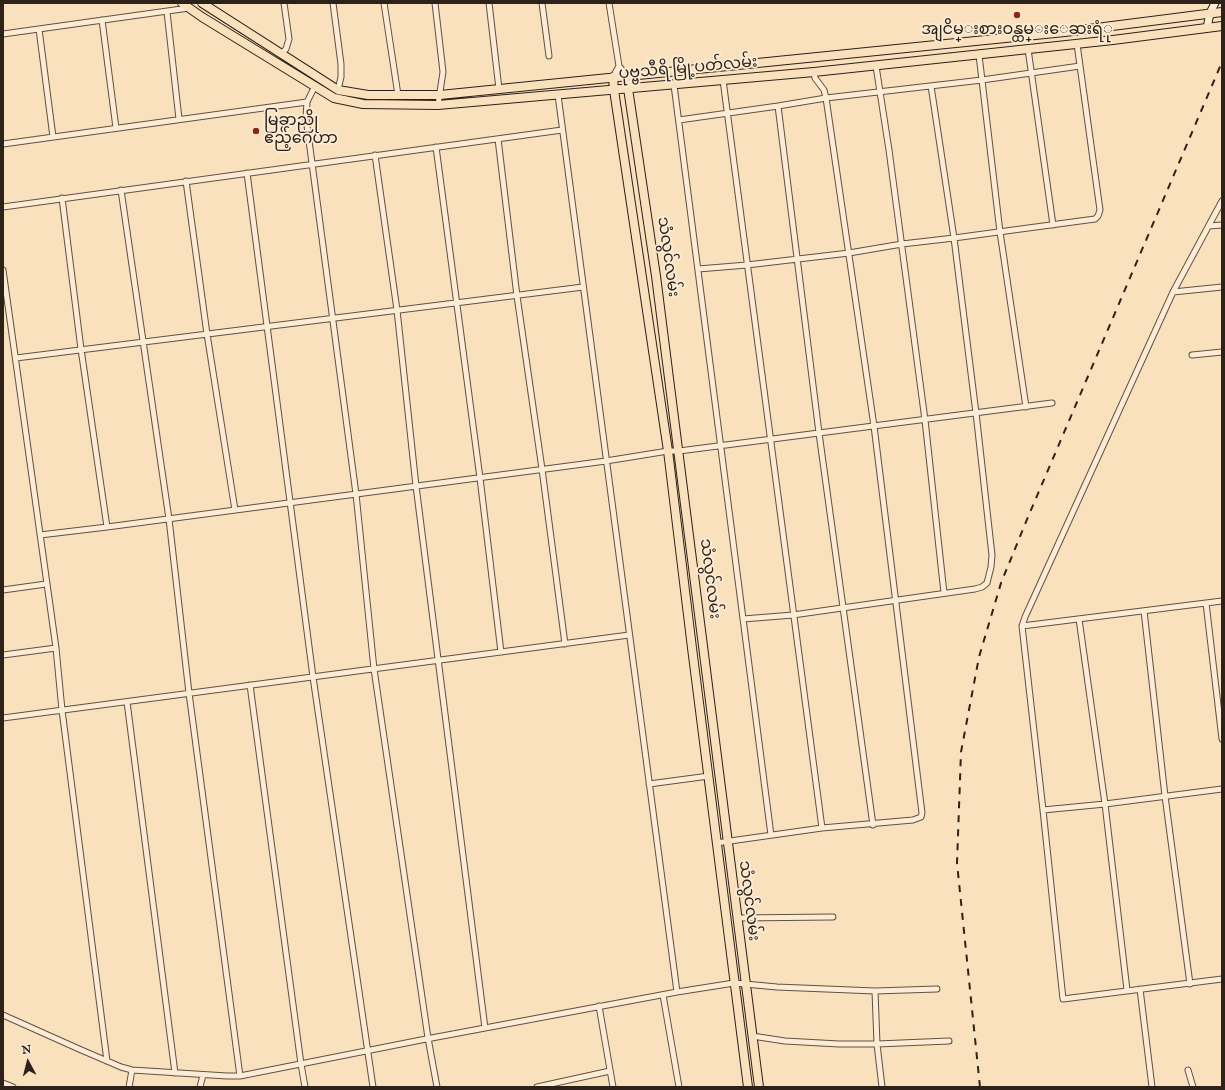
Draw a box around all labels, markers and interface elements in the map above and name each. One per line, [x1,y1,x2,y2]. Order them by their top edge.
marker: အျငိမ္းစားဝန္ထမ္းေဆးရံု [1012,10,1022,20]
place label: အျငိမ္းစားဝန္ထမ္းေဆးရံု [921,21,1113,41]
street label: ပုဗ္ဗသီရိ မြို့ပတ်လမ်း [618,53,758,85]
place label: မြခွာညို ဧည့်ဂေဟာ [264,112,338,150]
marker: မြခွာညို ဧည့်ဂေဟာ [251,126,261,136]
street label: သံလွင်လမ်း [652,216,682,298]
street label: သံလွင်လမ်း [695,538,723,620]
street label: သံလွင်လမ်း [734,860,762,942]
north arrow [8,1042,48,1082]
text: N [21,1043,32,1058]

